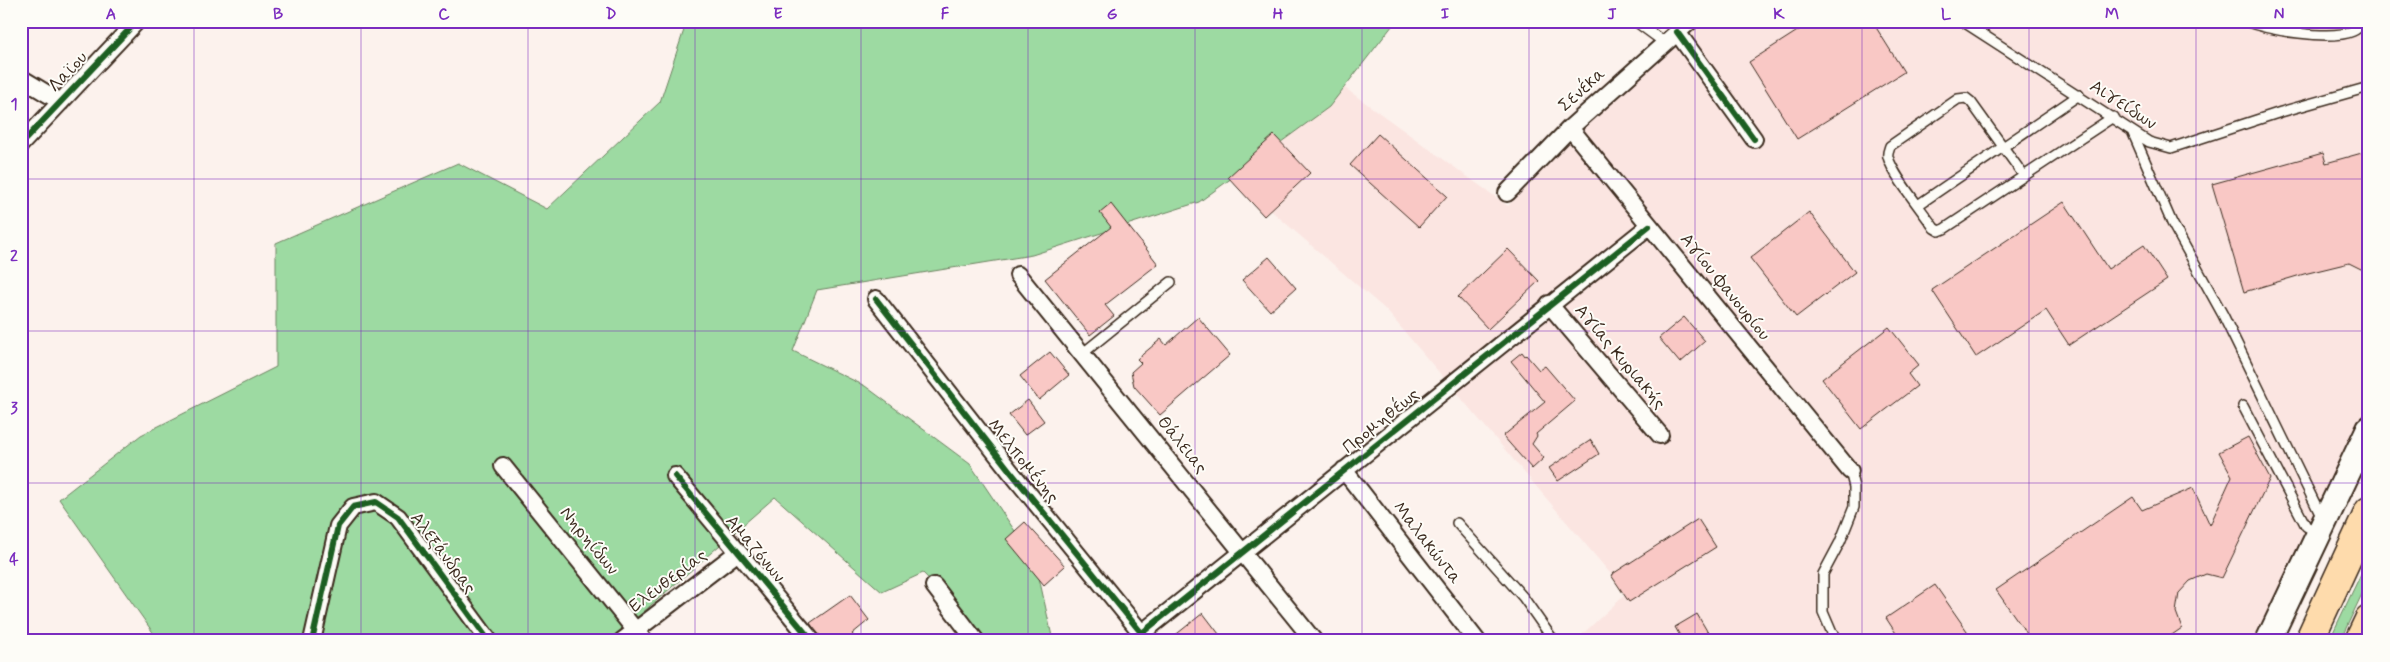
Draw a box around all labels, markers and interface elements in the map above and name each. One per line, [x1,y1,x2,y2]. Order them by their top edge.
text: A [106,4,116,25]
text: B [273,4,283,25]
text: C [438,4,450,25]
text: D [605,4,617,25]
text: E [773,4,783,25]
text: F [941,4,950,25]
text: G [1107,4,1118,25]
text: H [1273,4,1284,25]
text: I [1441,4,1450,25]
text: J [1607,4,1617,25]
text: K [1773,4,1785,25]
text: L [1941,4,1952,25]
text: M [2105,4,2119,25]
text: N [2274,4,2284,25]
street label: Λαϊου [43,46,93,98]
street label: Σενέκα [1553,62,1611,117]
street label: Αιγείδων [2085,74,2161,136]
text: 1 [10,94,18,115]
street label: Αγίου Φανουρίου [1674,228,1776,346]
text: 2 [10,246,18,267]
street label: Αγίας Κυριακής [1569,299,1671,415]
street label: Προμηθέως [1337,382,1424,459]
text: 3 [10,398,18,419]
street label: Θάλειας [1151,411,1213,479]
street label: Μελπομένης [982,413,1065,508]
street label: Μαλακώντα [1387,497,1467,589]
street label: Νηρηίδων [554,502,624,580]
street label: Αλεξάνδρας [404,507,482,599]
street label: Αμαζόνων [720,510,790,588]
street label: Ελευθερίας [624,544,712,618]
text: 4 [9,549,19,570]

